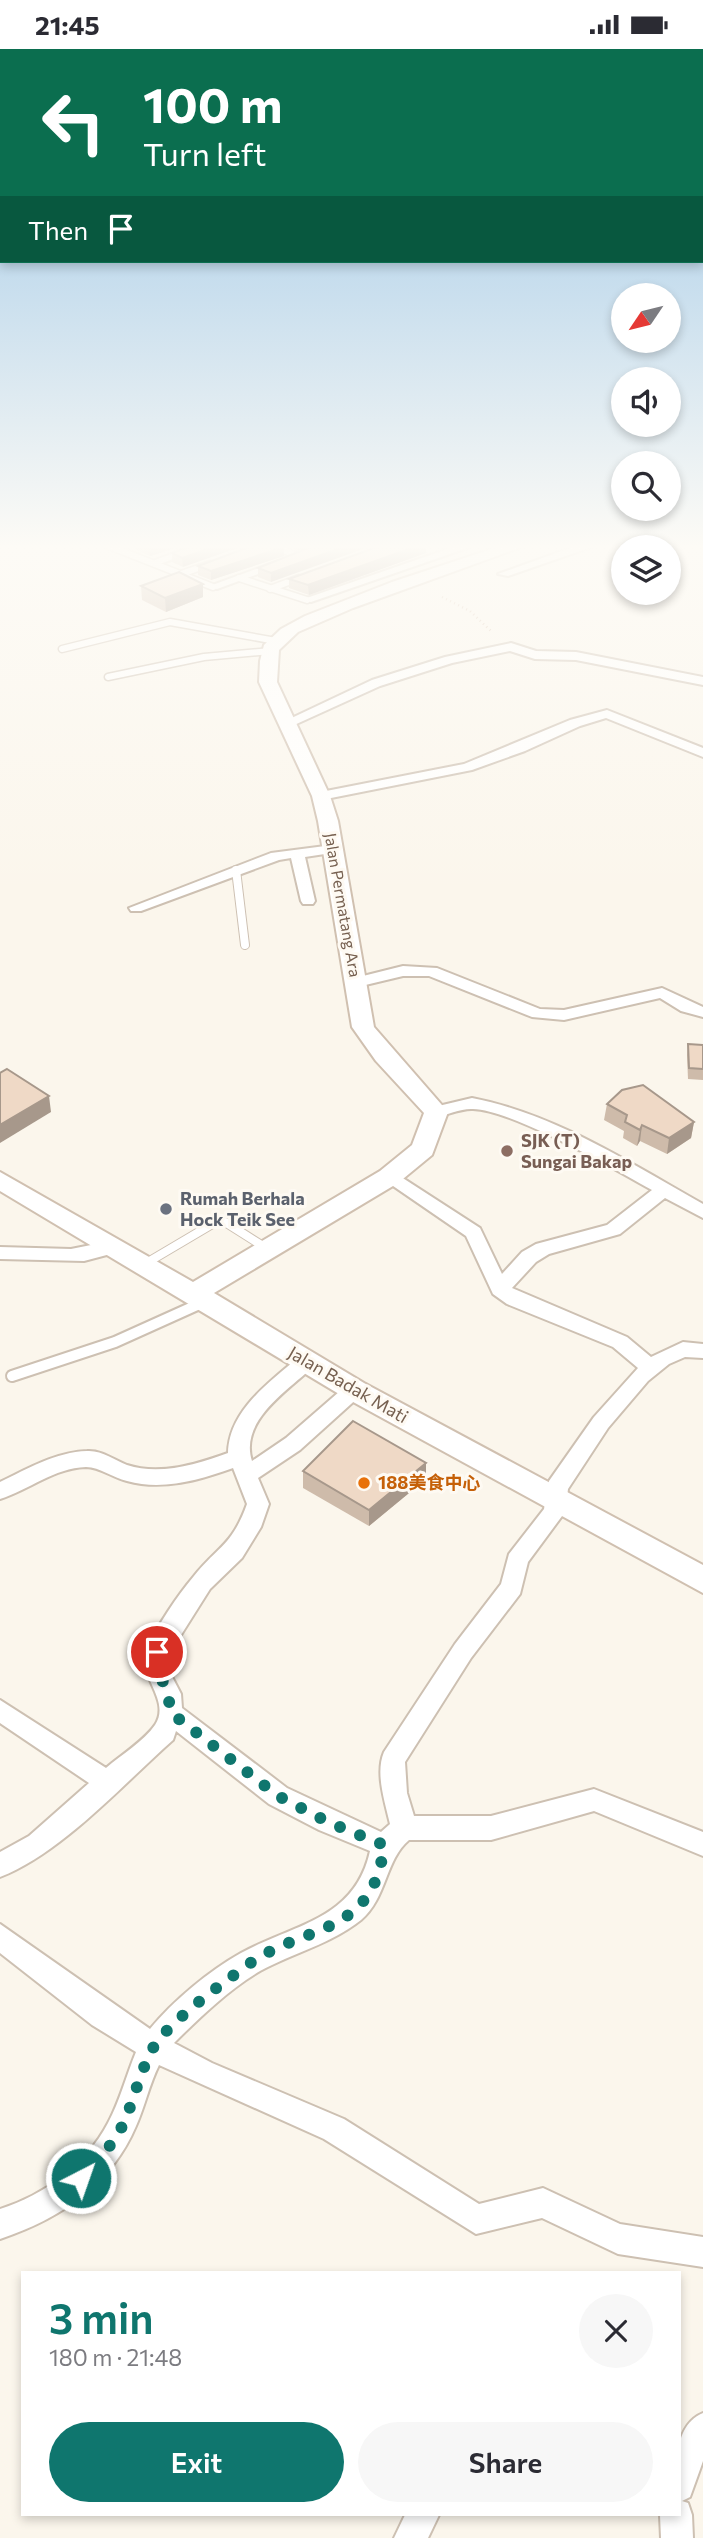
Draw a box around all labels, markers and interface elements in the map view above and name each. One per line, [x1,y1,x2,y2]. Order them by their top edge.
text: 21:45 [35,9,100,40]
text: 100 m [143,73,282,133]
icon: left [28,77,119,168]
text: Turn left [143,133,267,173]
icon: arrive [102,210,140,248]
text: Then [28,214,88,245]
north arrow [611,283,681,353]
map controls [611,283,681,605]
button: sound [611,367,681,437]
button: search [611,451,681,521]
button: layers [611,535,681,605]
street label: Jalan Permatang Ara [321,831,366,978]
place label: SJK (T) Sungai Bakap [521,1129,632,1172]
marker: SJK (T) Sungai Bakap [499,1143,515,1159]
place label: Rumah Berhala Hock Teik See [180,1187,305,1230]
marker: Rumah Berhala Hock Teik See [158,1201,174,1217]
street label: Jalan Badak Mati [285,1341,412,1427]
place label: 188美食中心 [378,1471,480,1493]
marker: 188美食中心 [356,1475,372,1491]
pin [127,1622,187,1682]
icon: arrive [138,1633,176,1671]
position arrow [44,2141,118,2215]
text: 3 min [49,2291,154,2343]
button: close [579,2294,653,2368]
text: 180 m · 21:48 [49,2343,182,2371]
button: Exit [49,2422,344,2502]
button: Share [358,2422,653,2502]

